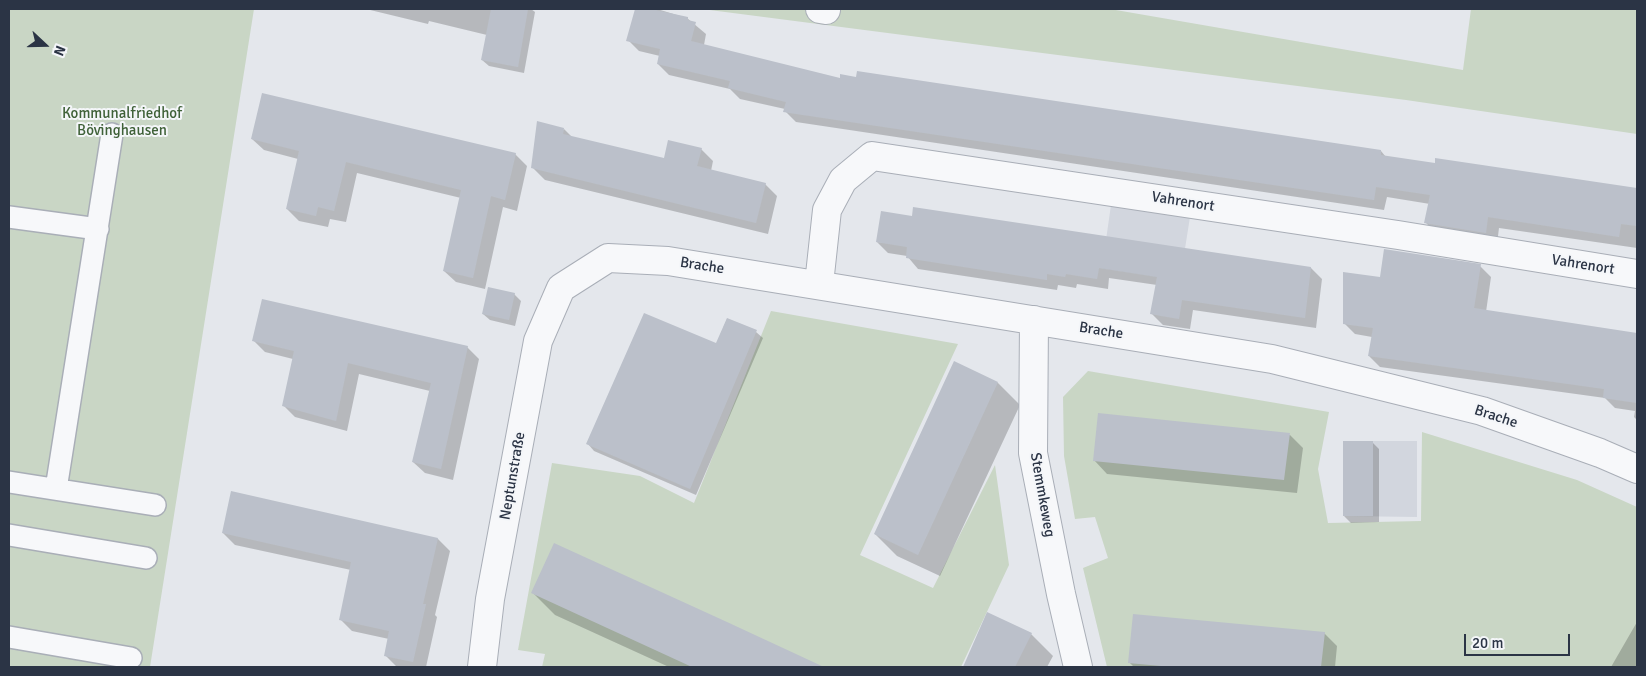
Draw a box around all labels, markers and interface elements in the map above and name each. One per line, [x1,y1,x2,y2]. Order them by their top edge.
north arrow [20,20,70,70]
text: N [50,43,69,58]
park label: Kommunalfriedhof Bövinghausen [62,105,182,140]
street label: Vahrenort [1150,188,1216,216]
street label: Vahrenort [1550,251,1616,279]
street label: Brache [679,254,725,278]
street label: Brache [1078,319,1124,343]
street label: Brache [1472,402,1520,432]
street label: Neptunstraße [496,431,530,521]
street label: Stemmkeweg [1026,451,1058,539]
scale bar [1466,624,1572,656]
text: 20 m [1472,634,1503,652]

